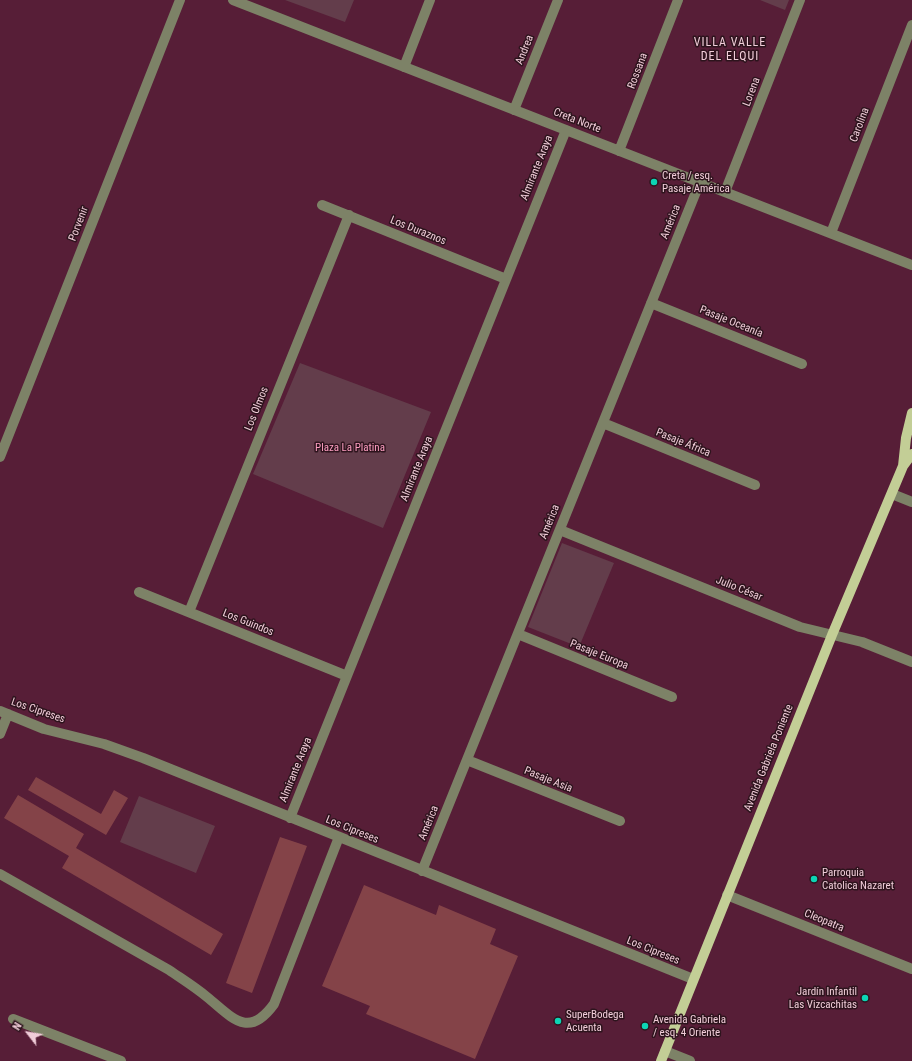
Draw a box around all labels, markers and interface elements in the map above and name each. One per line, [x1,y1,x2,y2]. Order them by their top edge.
street label: Andrea [513,33,537,67]
district label: VILLA VALLE DEL ELQUI [694,36,766,64]
street label: Rossana [625,51,651,91]
street label: Lorena [741,76,763,108]
street label: Creta Norte [551,106,603,136]
street label: Carolina [847,106,873,144]
street label: Almirante Araya [518,134,556,202]
place label: Creta / esq. Pasaje América [662,169,730,195]
marker: Creta / esq. Pasaje América [649,177,659,187]
street label: América [658,203,684,241]
street label: Porvenir [66,205,92,243]
street label: Los Duraznos [388,214,448,248]
street label: Pasaje Oceanía [697,303,765,341]
street label: Los Olmos [242,385,272,433]
street label: Pasaje África [654,426,712,460]
street label: Almirante Araya [398,435,436,503]
park label: Plaza La Platina [315,441,385,455]
street label: América [537,503,563,541]
street label: Julio César [714,574,764,604]
street label: Los Guindos [221,607,275,639]
street label: Pasaje Europa [568,637,630,673]
street label: Los Cipreses [9,696,67,726]
street label: Avenida Gabriela Poniente [742,703,796,813]
street label: Almirante Araya [277,736,315,804]
street label: Pasaje Asia [522,764,574,796]
street label: América [416,804,442,842]
street label: Los Cipreses [324,813,380,847]
place label: Parroquia Catolica Nazaret [822,866,894,892]
marker: Parroquia Catolica Nazaret [809,874,819,884]
street label: Cleopatra [802,907,846,935]
street label: Los Cipreses [625,934,681,968]
place label: Jardín Infantil Las Vizcachitas [789,985,857,1011]
marker: Jardín Infantil Las Vizcachitas [860,993,870,1003]
place label: SuperBodega Acuenta [566,1008,624,1034]
north arrow [8,1013,48,1053]
place label: Avenida Gabriela / esq. 4 Oriente [653,1013,726,1039]
marker: SuperBodega Acuenta [553,1016,563,1026]
text: N [10,1020,25,1033]
marker: Avenida Gabriela / esq. 4 Oriente [640,1021,650,1031]

